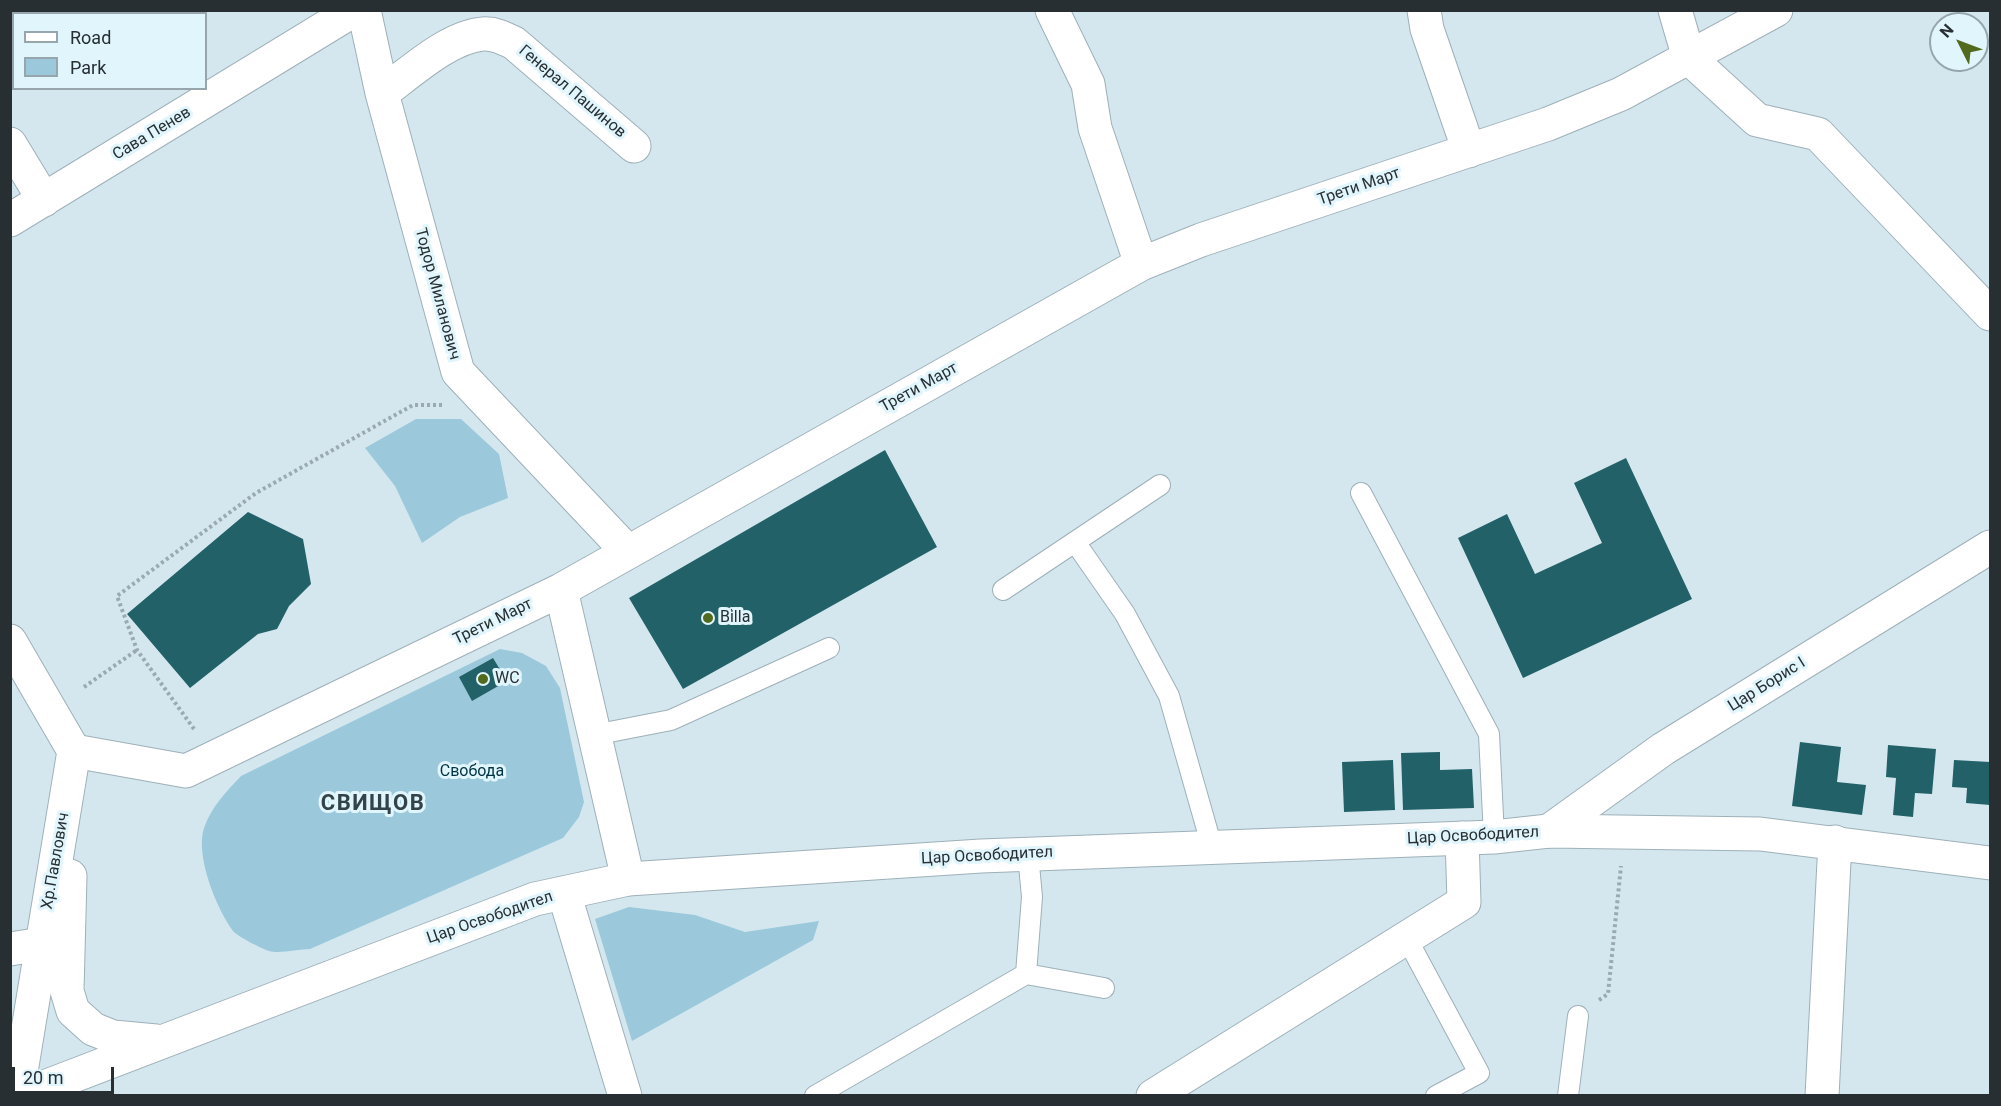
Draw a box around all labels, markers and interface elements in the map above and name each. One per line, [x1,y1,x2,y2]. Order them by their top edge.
legend [12,12,207,90]
north arrow [1929,12,1989,72]
text: N [1936,20,1958,42]
text: Road [70,27,111,48]
street label: Генерал Пашинов [514,41,630,143]
text: Park [70,57,106,78]
street label: Сава Пенев [109,103,195,165]
street label: Трети Март [1315,164,1403,210]
street label: Тодор Миланович [410,226,464,362]
street label: Трети Март [877,359,961,417]
street label: Трети Март [450,595,536,649]
place label: Billa [720,608,750,628]
marker: Billa [701,611,715,625]
street label: Цар Борис I [1725,654,1809,716]
place label: WC [495,669,520,689]
marker: WC [476,672,490,686]
park label: Свобода [440,762,504,782]
district label: СВИЩОВ [321,791,425,817]
street label: Хр.Павлович [38,811,74,911]
street label: Цар Освободител [1407,823,1539,849]
street label: Цар Освободител [921,843,1053,869]
street label: Цар Освободител [424,887,556,949]
scale bar [15,1055,117,1093]
text: 20 m [23,1067,63,1088]

